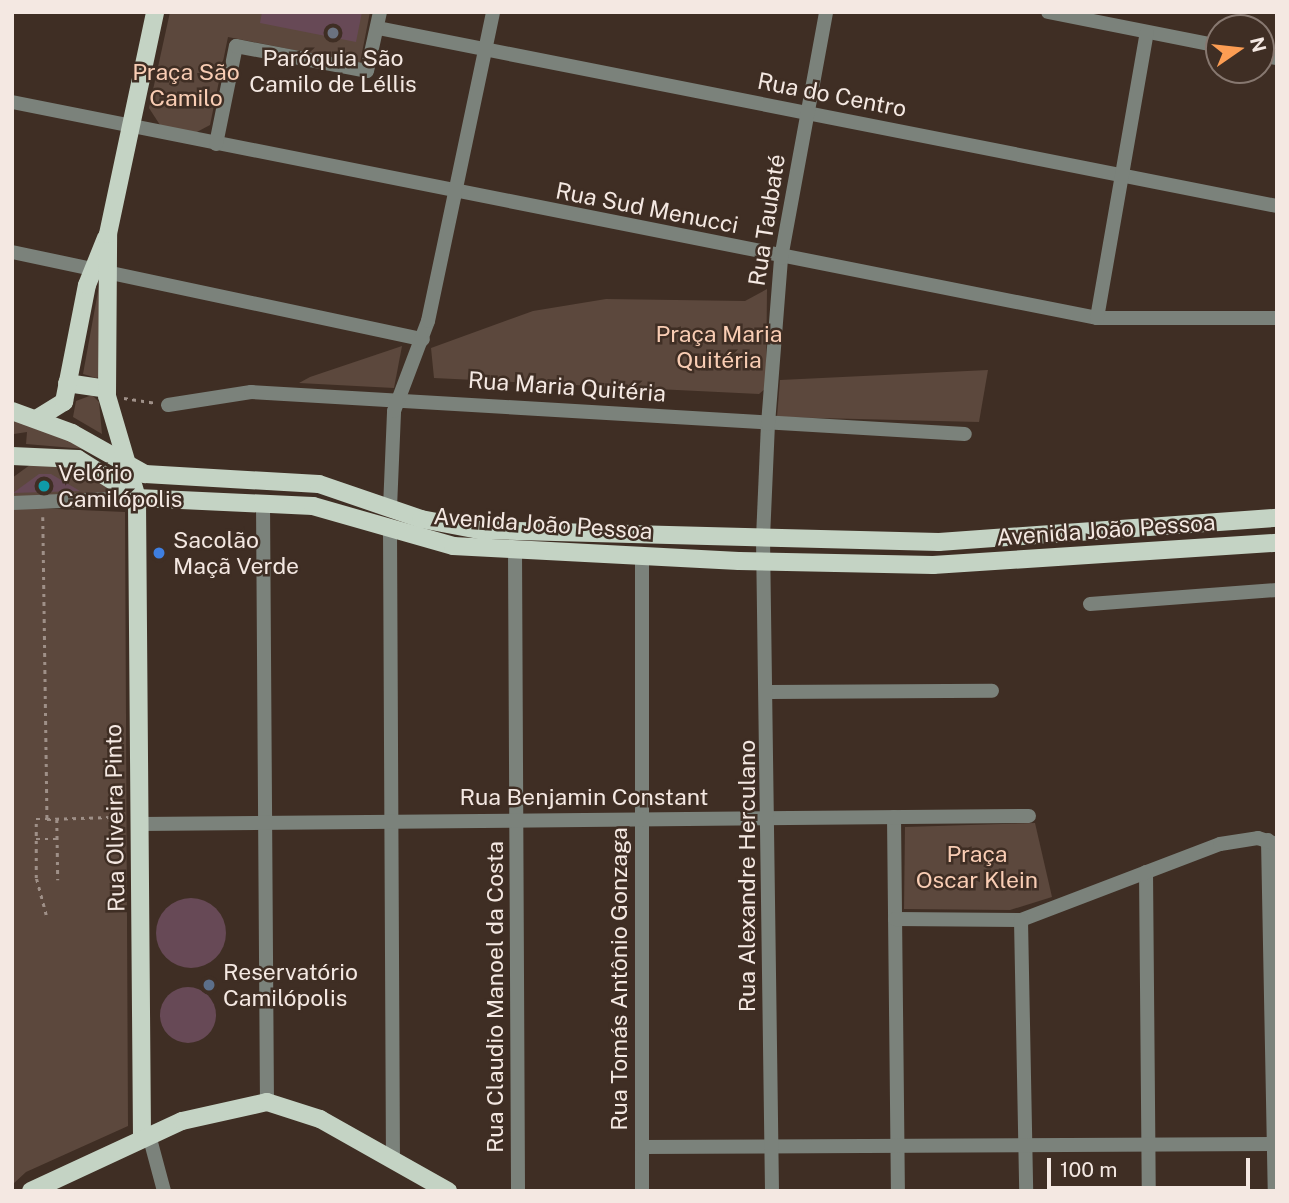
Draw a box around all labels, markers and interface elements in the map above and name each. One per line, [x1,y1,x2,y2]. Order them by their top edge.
north arrow [1205,14,1275,84]
marker: Paróquia São Camilo de Léllis [325,25,341,41]
text: N [1246,35,1271,54]
place label: Paróquia São Camilo de Léllis [249,44,417,98]
park label: Praça São Camilo [132,58,240,112]
street label: Rua do Centro [755,67,909,123]
street label: Rua Taubaté [743,152,791,288]
street label: Rua Sud Menucci [553,177,741,239]
park label: Praça Maria Quitéria [655,320,783,374]
street label: Rua Maria Quitéria [467,366,667,408]
place label: Velório Camilópolis [58,459,182,513]
marker: Velório Camilópolis [36,478,52,494]
street label: Avenida João Pessoa [432,503,654,545]
street label: Avenida João Pessoa [995,509,1217,551]
place label: Sacolão Maçã Verde [173,526,300,580]
marker: Sacolão Maçã Verde [151,545,167,561]
street label: Rua Oliveira Pinto [100,724,130,912]
street label: Rua Alexandre Herculano [733,740,761,1012]
street label: Rua Benjamin Constant [460,783,708,811]
street label: Rua Tomás Antônio Gonzaga [605,827,633,1131]
park label: Praça Oscar Klein [916,840,1038,894]
street label: Rua Claudio Manoel da Costa [481,841,509,1153]
place label: Reservatório Camilópolis [223,958,358,1012]
marker: Reservatório Camilópolis [201,977,217,993]
scale bar [1051,1144,1254,1188]
text: 100 m [1060,1157,1117,1182]

